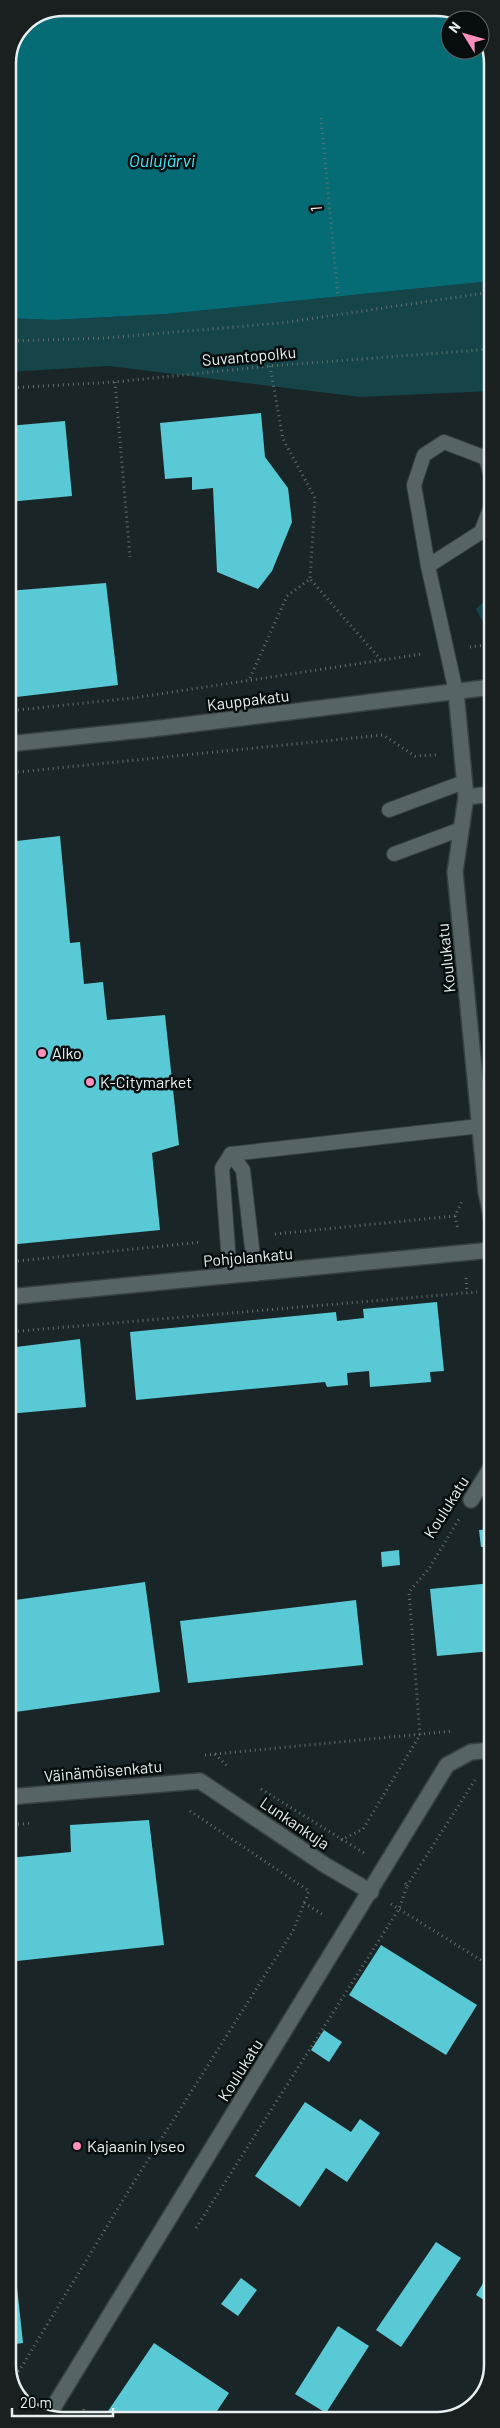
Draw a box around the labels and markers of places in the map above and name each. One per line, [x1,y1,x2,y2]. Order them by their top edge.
place label: Alko [52,1043,82,1062]
marker: Alko [36,1047,48,1059]
place label: K-Citymarket [100,1072,192,1091]
marker: K-Citymarket [84,1076,96,1088]
place label: Kajaanin lyseo [87,2136,185,2155]
marker: Kajaanin lyseo [71,2140,83,2152]

